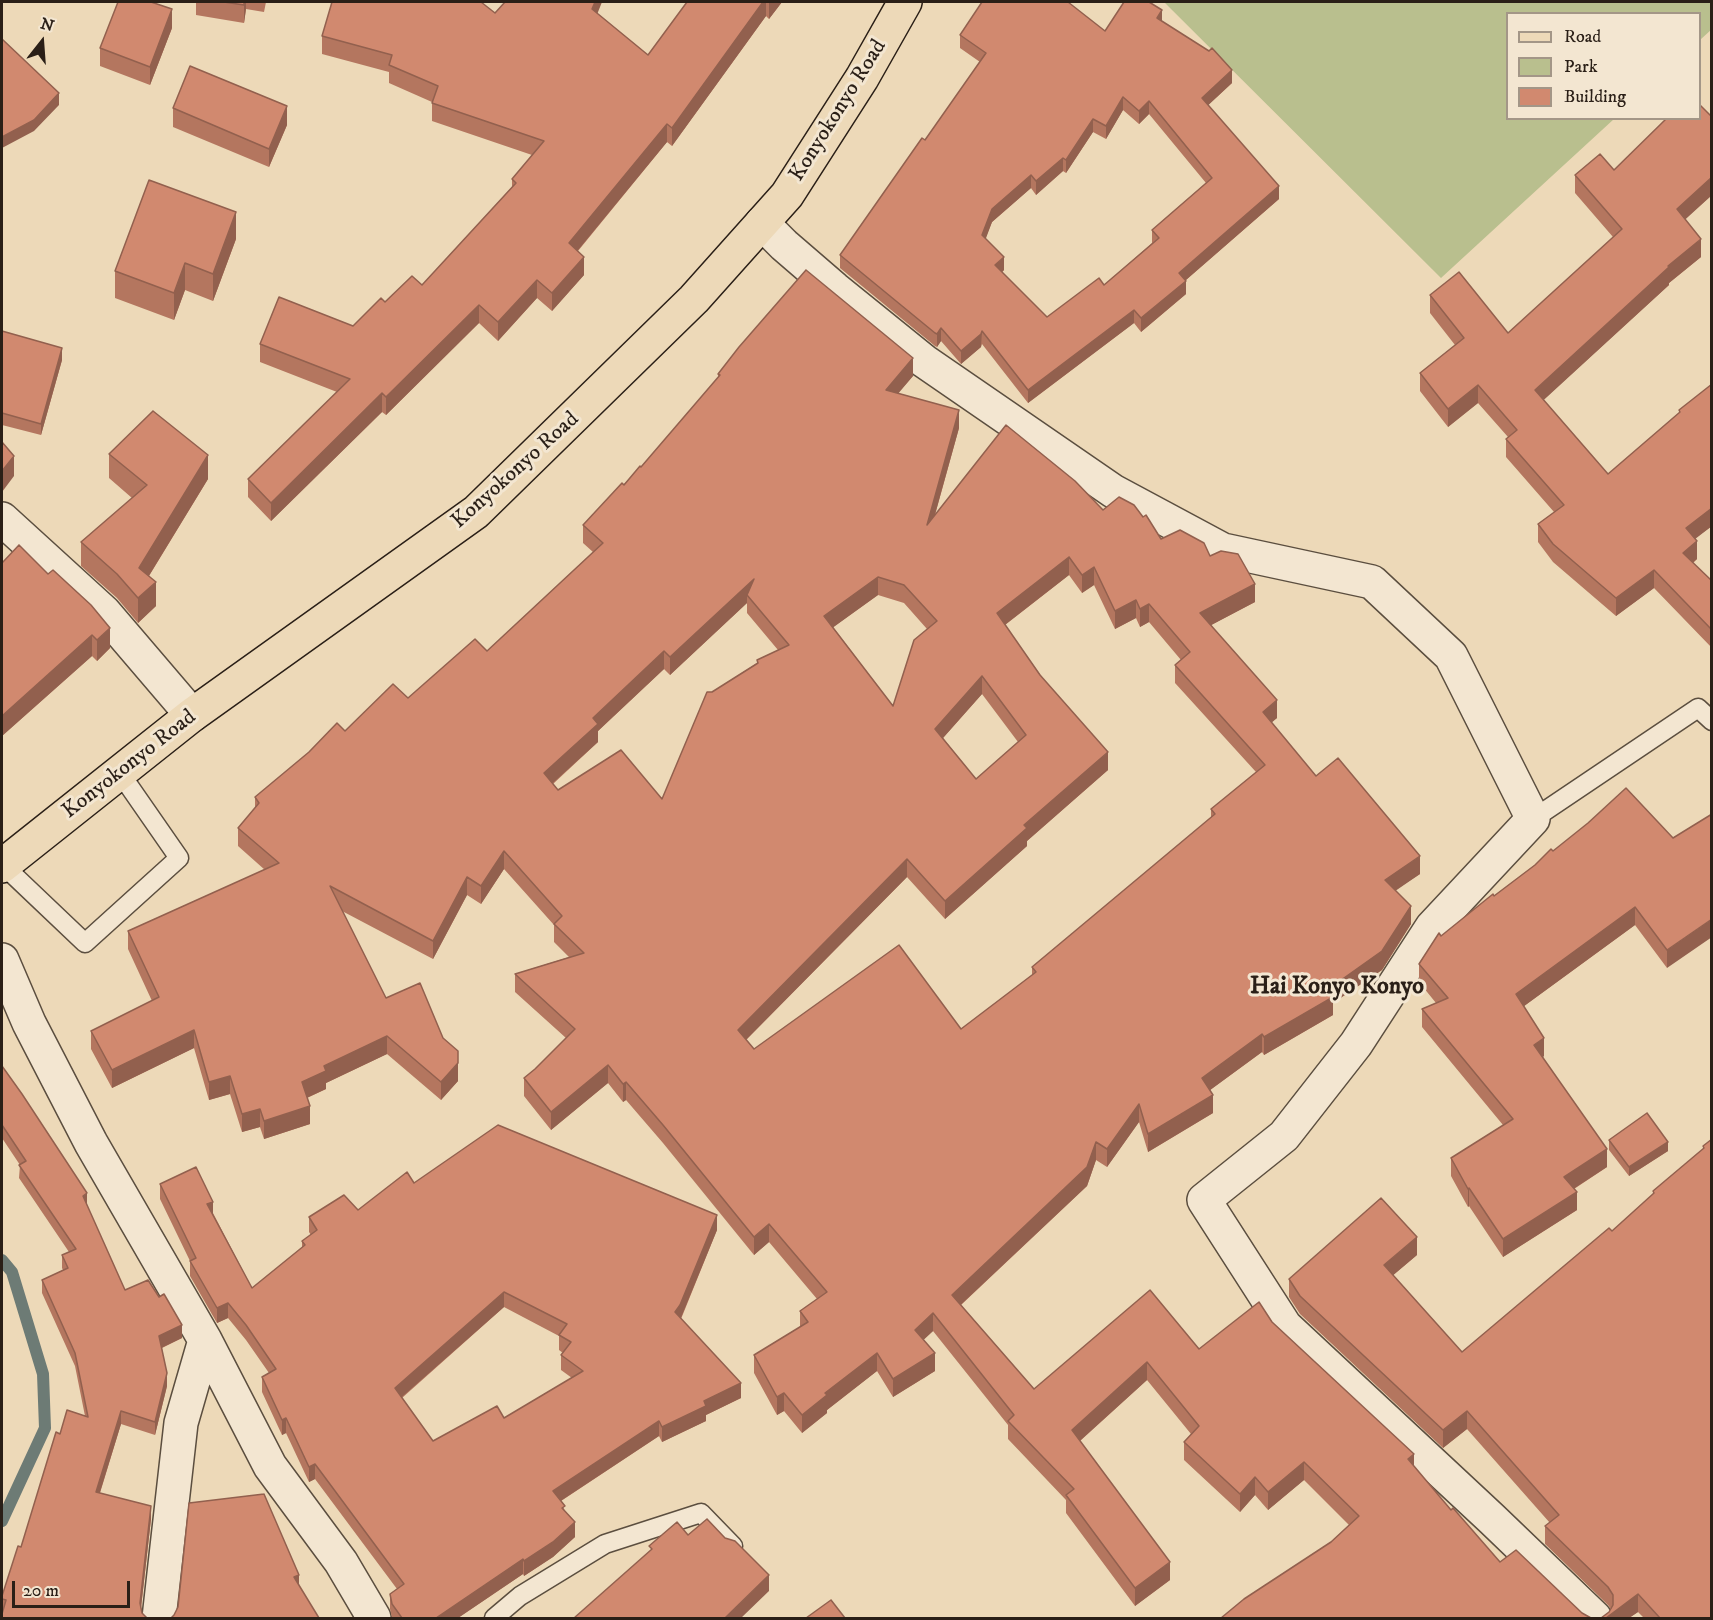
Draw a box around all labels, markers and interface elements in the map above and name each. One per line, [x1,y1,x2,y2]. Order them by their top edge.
north arrow [12,12,72,72]
legend [1506,12,1701,120]
text: N [38,13,56,36]
text: Road [1564,26,1601,48]
street label: Konyokonyo Road [785,35,893,187]
text: Park [1564,56,1598,78]
text: Building [1564,86,1626,108]
street label: Konyokonyo Road [447,407,585,535]
street label: Konyokonyo Road [58,705,202,825]
district label: Hai Konyo Konyo [1250,974,1424,1002]
scale bar [15,1569,134,1607]
text: 20 m [23,1580,59,1602]

